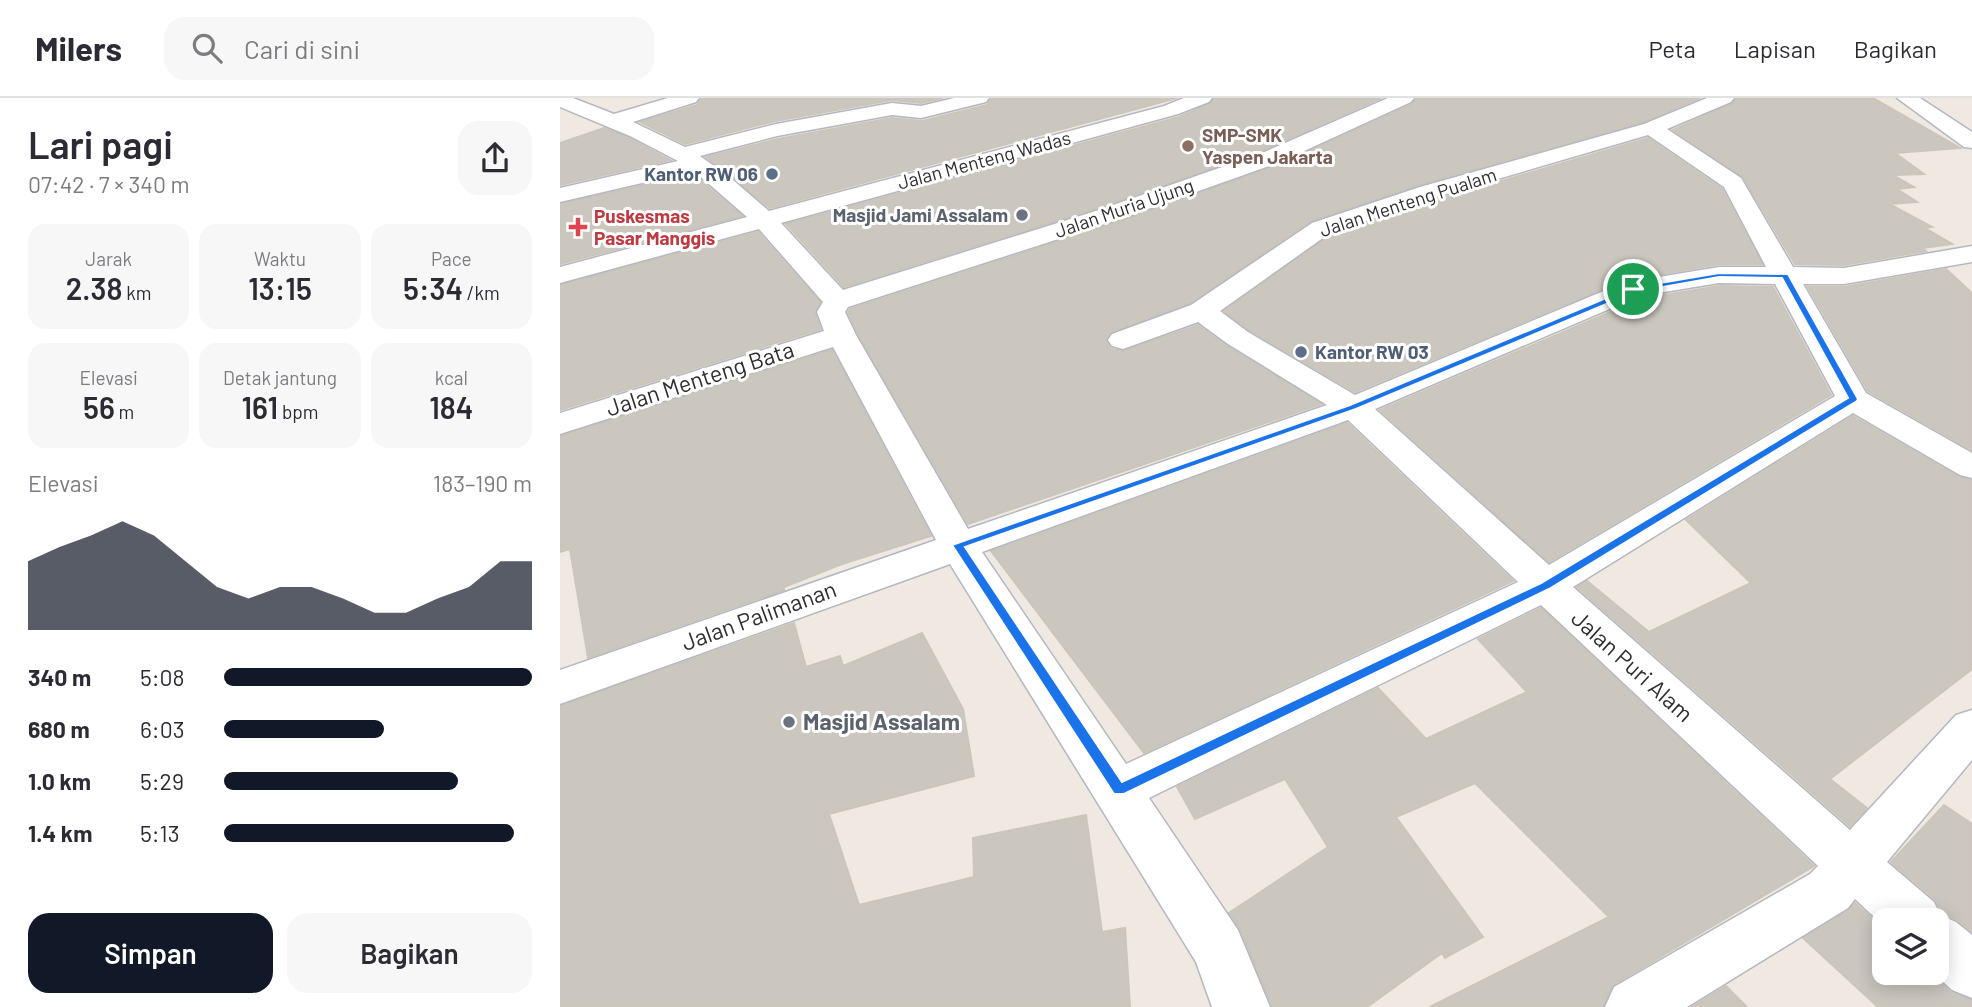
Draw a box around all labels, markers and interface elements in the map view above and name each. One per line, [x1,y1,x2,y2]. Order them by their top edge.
search box [164,17,654,80]
text: Milers [35,28,122,68]
icon: search [188,29,226,67]
text: Cari di sini [244,33,360,64]
text: Peta [1648,34,1696,63]
text: Lapisan [1734,34,1816,63]
text: Bagikan [1854,34,1937,63]
text: Lari pagi [28,121,173,167]
button: share [458,121,532,195]
place label: SMP-SMK Yaspen Jakarta [1202,123,1333,168]
street label: Jalan Menteng Wadas [895,125,1073,194]
marker: SMP-SMK Yaspen Jakarta [1180,138,1196,154]
place label: Kantor RW 06 [644,162,758,185]
street label: Jalan Menteng Pualam [1316,162,1499,241]
marker: Kantor RW 06 [764,166,780,182]
text: 07:42 · 7 × 340 m [28,170,190,198]
street label: Jalan Muria Ujung [1051,173,1196,242]
place label: Masjid Jami Assalam [833,203,1008,226]
place label: Puskesmas Pasar Manggis [594,204,715,249]
marker: Masjid Jami Assalam [1014,207,1030,223]
marker: Puskesmas Pasar Manggis [568,217,588,237]
text: Jarak [85,247,132,270]
text: Waktu [254,247,306,270]
text: Pace [431,247,472,270]
pin [1603,259,1663,319]
text: 2.38 [66,270,122,306]
text: 13:15 [248,270,312,306]
text: 5:34 [403,270,463,306]
icon: arrive [1614,270,1652,308]
text: km [122,281,152,304]
text: /km [463,281,500,304]
street label: Jalan Menteng Bata [602,334,797,422]
place label: Kantor RW 03 [1315,340,1429,363]
marker: Kantor RW 03 [1293,344,1309,360]
text: Elevasi [80,366,138,389]
text: Detak jantung [223,366,337,389]
text: kcal [435,366,468,389]
text: 56 [83,389,115,425]
text: 161 [241,389,278,425]
text: 184 [429,389,473,425]
text: m [115,400,134,423]
text: bpm [278,400,319,423]
text: Elevasi [28,469,99,497]
text: 183–190 m [433,469,532,497]
street label: Jalan Palimanan [677,574,840,656]
street label: Jalan Puri Alam [1566,603,1699,727]
text: 340 m [28,663,91,691]
text: 5:08 [140,663,185,691]
place label: Masjid Assalam [803,707,960,735]
marker: Masjid Assalam [781,714,797,730]
text: 680 m [28,715,90,743]
text: 6:03 [140,715,184,743]
text: 1.0 km [28,767,91,795]
text: 5:29 [140,767,184,795]
text: 1.4 km [28,819,92,847]
text: 5:13 [140,819,180,847]
map controls [1872,908,1949,985]
button: layers [1872,908,1949,985]
button: Simpan [28,913,273,993]
button: Bagikan [287,913,532,993]

